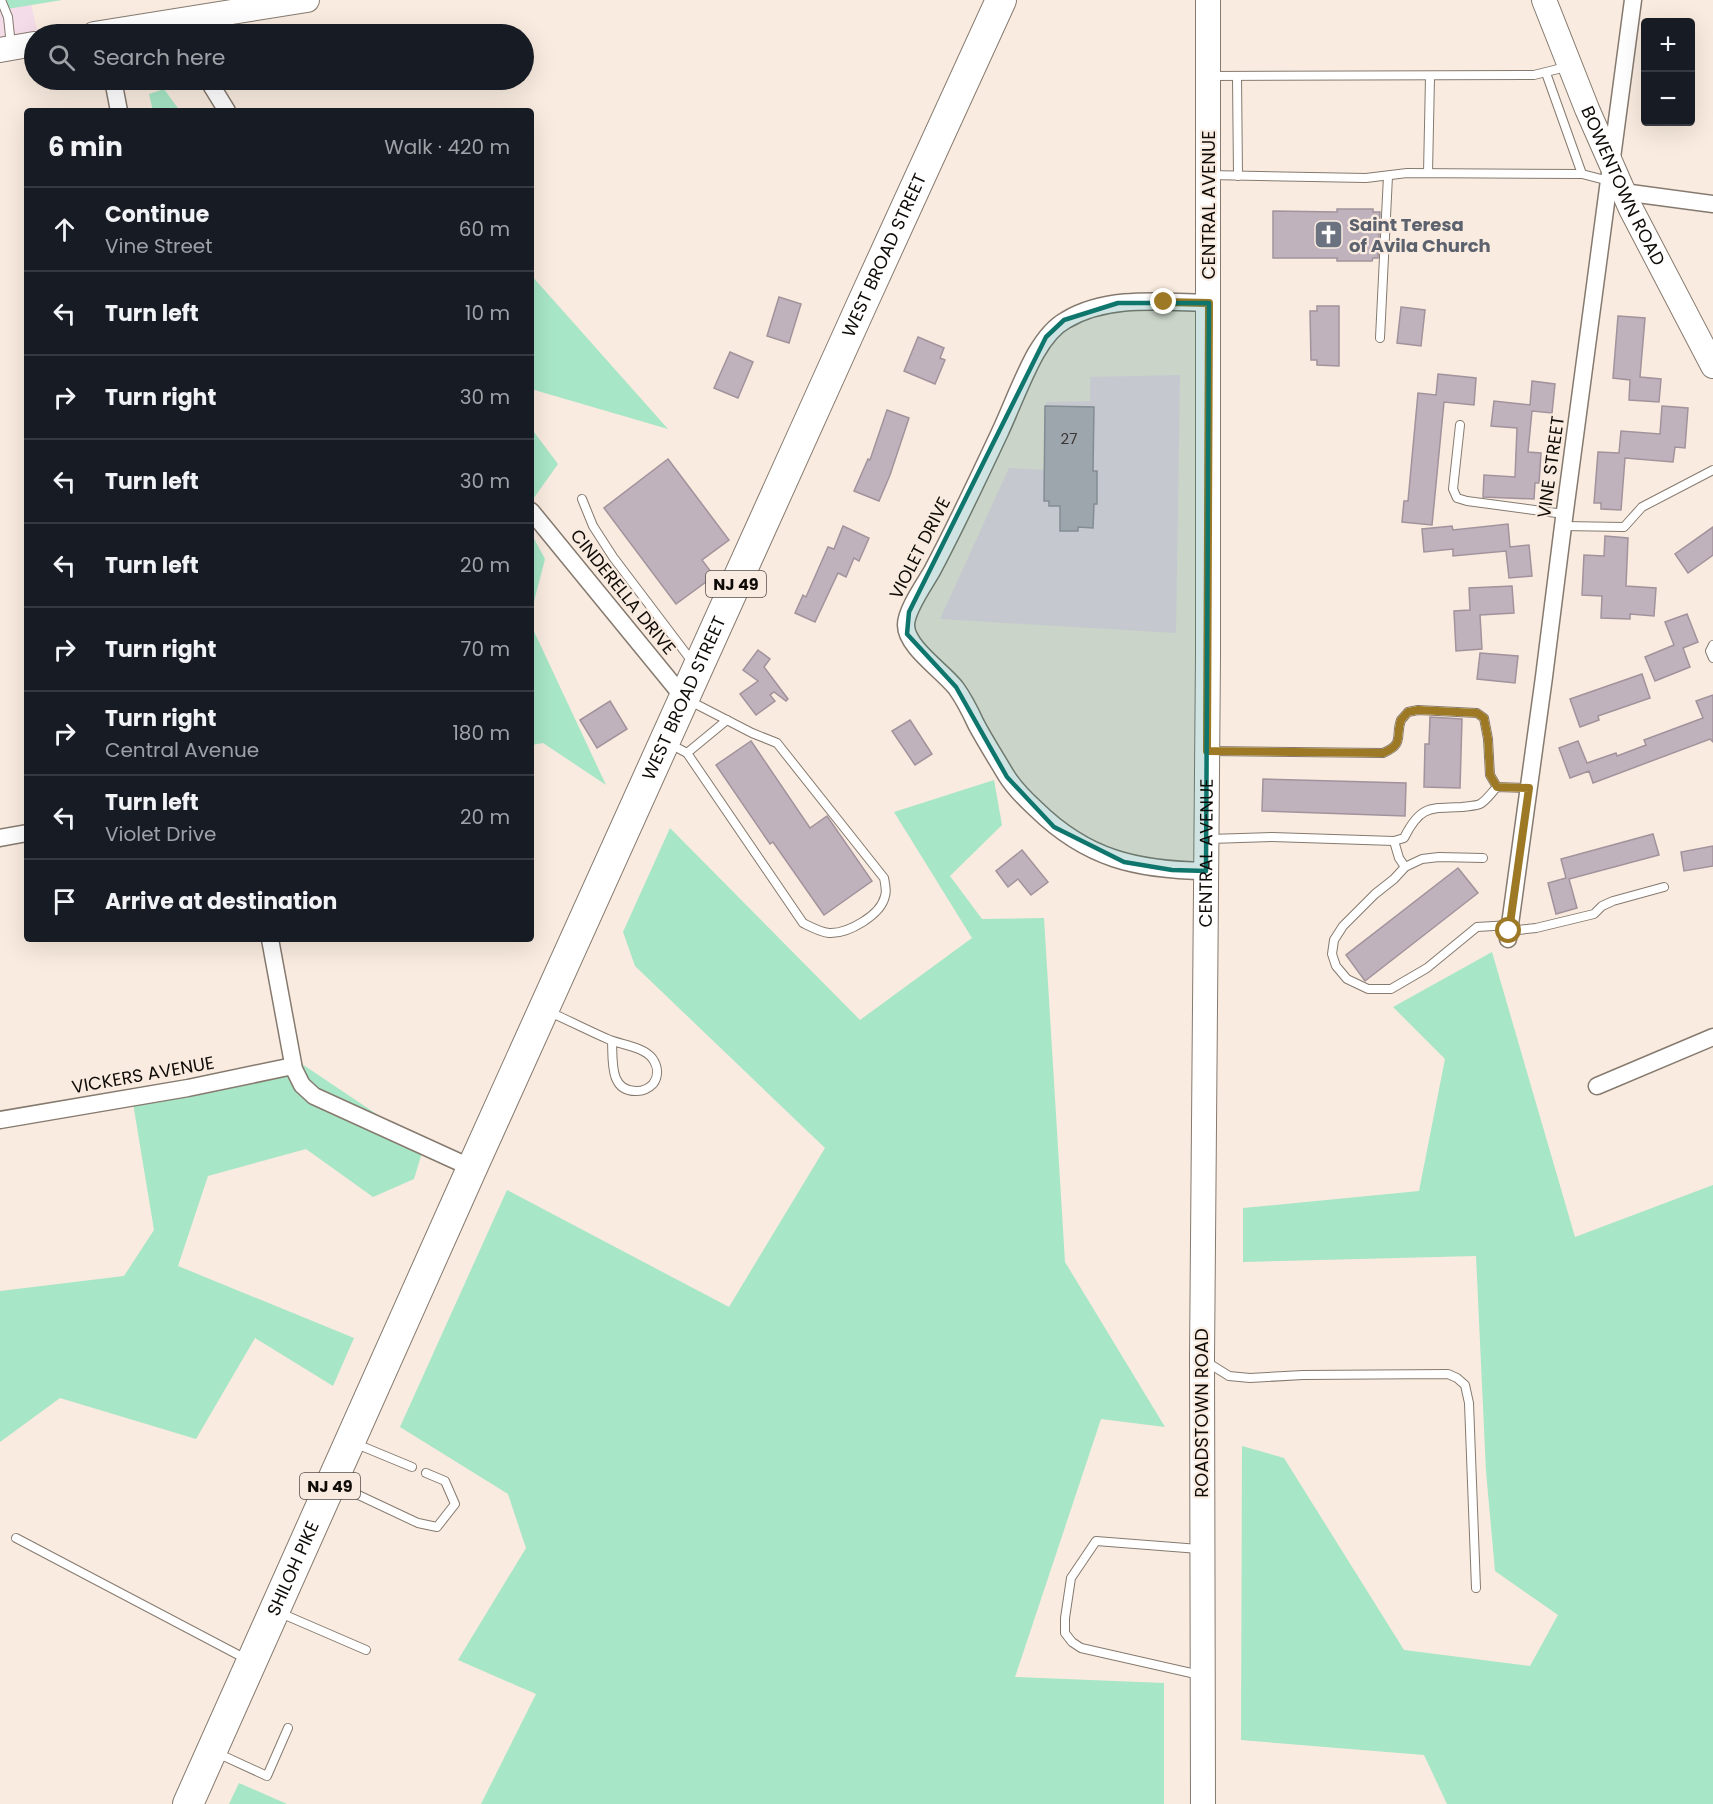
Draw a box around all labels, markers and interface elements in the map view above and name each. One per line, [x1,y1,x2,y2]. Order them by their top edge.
map controls [1641,18,1695,126]
button: + [1641,18,1695,72]
search box [24,24,534,90]
icon: search [45,41,78,74]
text: Search here [93,42,226,73]
button: − [1641,72,1695,126]
street label: BOWENTOWN ROAD [1575,102,1671,270]
text: 6 min [48,129,123,165]
street label: CENTRAL AVENUE [1196,131,1221,279]
text: Walk · 420 m [384,133,510,161]
street label: WEST BROAD STREET [836,169,932,341]
text: Continue [105,199,209,230]
place label: Saint Teresa of Avila Church [1349,212,1491,258]
icon: ahead [48,213,81,246]
text: 60 m [459,215,510,243]
church icon: Saint Teresa of Avila Church [1312,219,1344,251]
text: Vine Street [105,232,213,260]
route end [1150,288,1176,314]
icon: left [48,297,81,330]
text: Turn left [105,298,199,329]
text: 10 m [465,299,510,327]
icon: right [48,381,81,414]
text: Turn right [105,382,216,413]
text: 30 m [460,383,510,411]
street label: VINE STREET [1531,414,1570,520]
house number: 27 [1061,428,1077,449]
icon: left [48,465,81,498]
text: Turn left [105,466,199,497]
text: 30 m [460,467,510,495]
street label: VIOLET DRIVE [883,492,956,603]
street label: CINDERELLA DRIVE [565,524,682,660]
icon: left [48,549,81,582]
text: Turn left [105,550,199,581]
text: 20 m [460,551,510,579]
road number: NJ 49 [706,571,766,597]
street label: WEST BROAD STREET [636,612,732,784]
icon: right [48,633,81,666]
text: Turn right [105,634,216,665]
text: 70 m [461,635,510,663]
text: Turn right [105,703,216,734]
icon: right [48,717,81,750]
text: 180 m [452,719,510,747]
text: Central Avenue [105,736,259,764]
street label: CENTRAL AVENUE [1193,778,1219,928]
text: Turn left [105,787,199,818]
icon: left [48,801,81,834]
text: 20 m [460,803,510,831]
text: Violet Drive [105,820,216,848]
icon: arrive [48,885,81,918]
text: Arrive at destination [105,886,337,917]
route start [1495,917,1521,943]
street label: VICKERS AVENUE [70,1050,216,1099]
street label: ROADSTOWN ROAD [1189,1328,1214,1498]
road number: NJ 49 [300,1473,360,1499]
street label: SHILOH PIKE [261,1517,325,1620]

